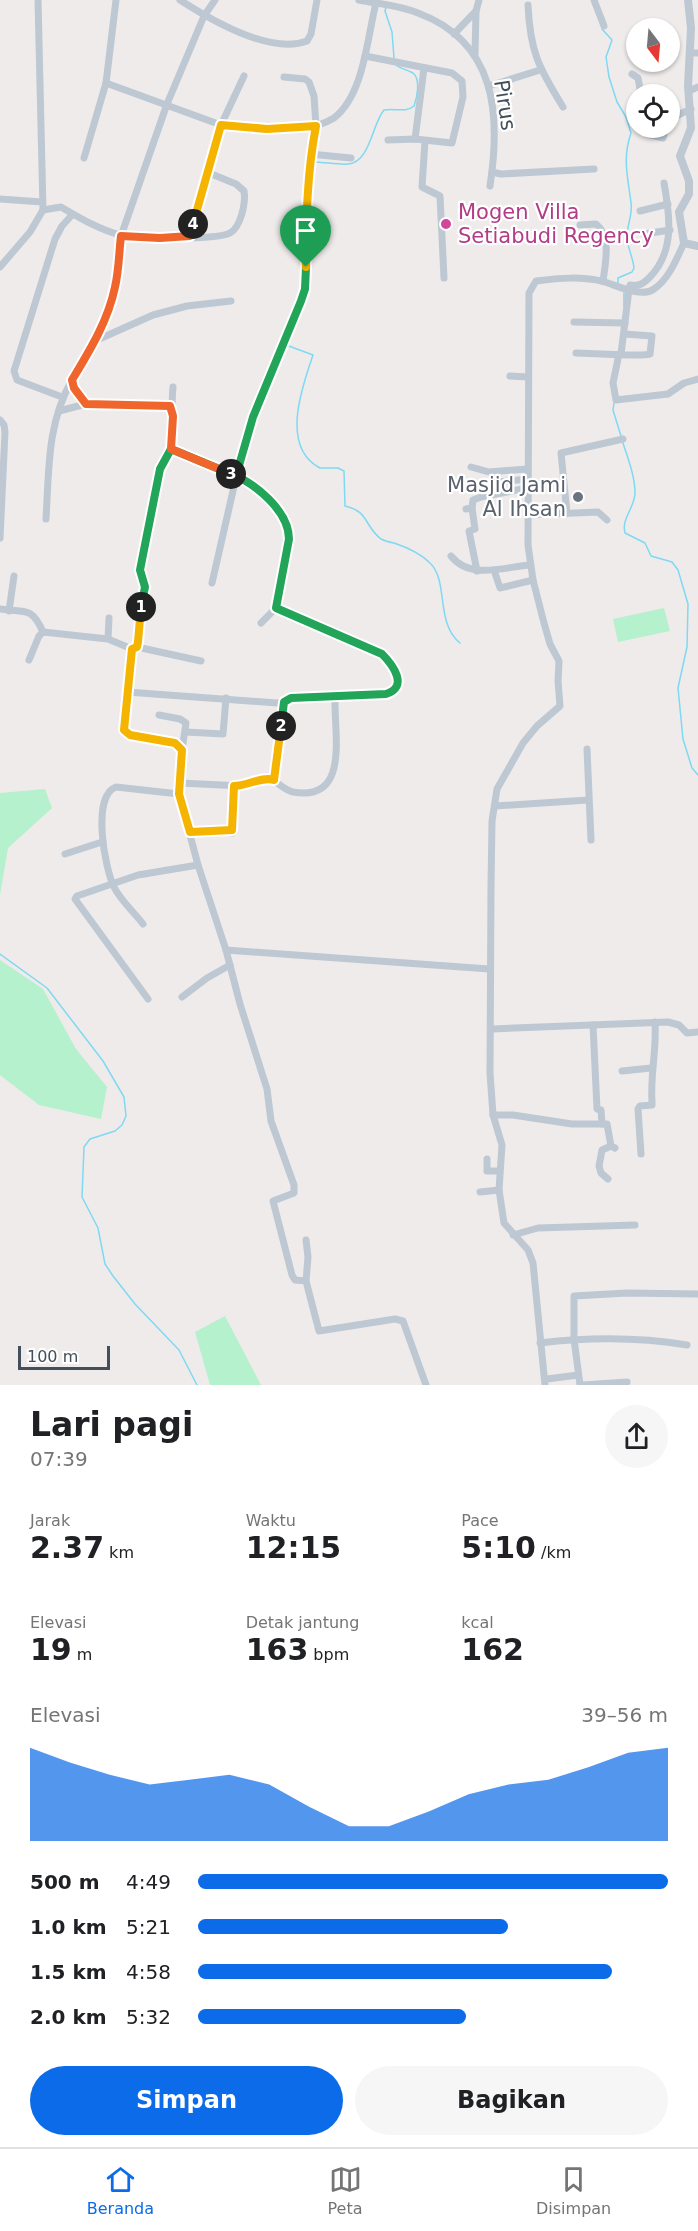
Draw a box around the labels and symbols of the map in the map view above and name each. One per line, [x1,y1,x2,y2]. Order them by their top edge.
north arrow [626,18,680,72]
street label: Pirus [489,78,521,132]
place label: Mogen Villa Setiabudi Regency [458,200,654,248]
pin [280,205,331,267]
pin: 4 [178,209,208,239]
marker: Mogen Villa Setiabudi Regency [439,217,453,231]
pin: 3 [216,459,246,489]
place label: Masjid Jami Al Ihsan [447,473,566,521]
marker: Masjid Jami Al Ihsan [571,490,585,504]
pin: 1 [126,592,156,622]
pin: 2 [266,711,296,741]
scale bar [18,1343,110,1370]

